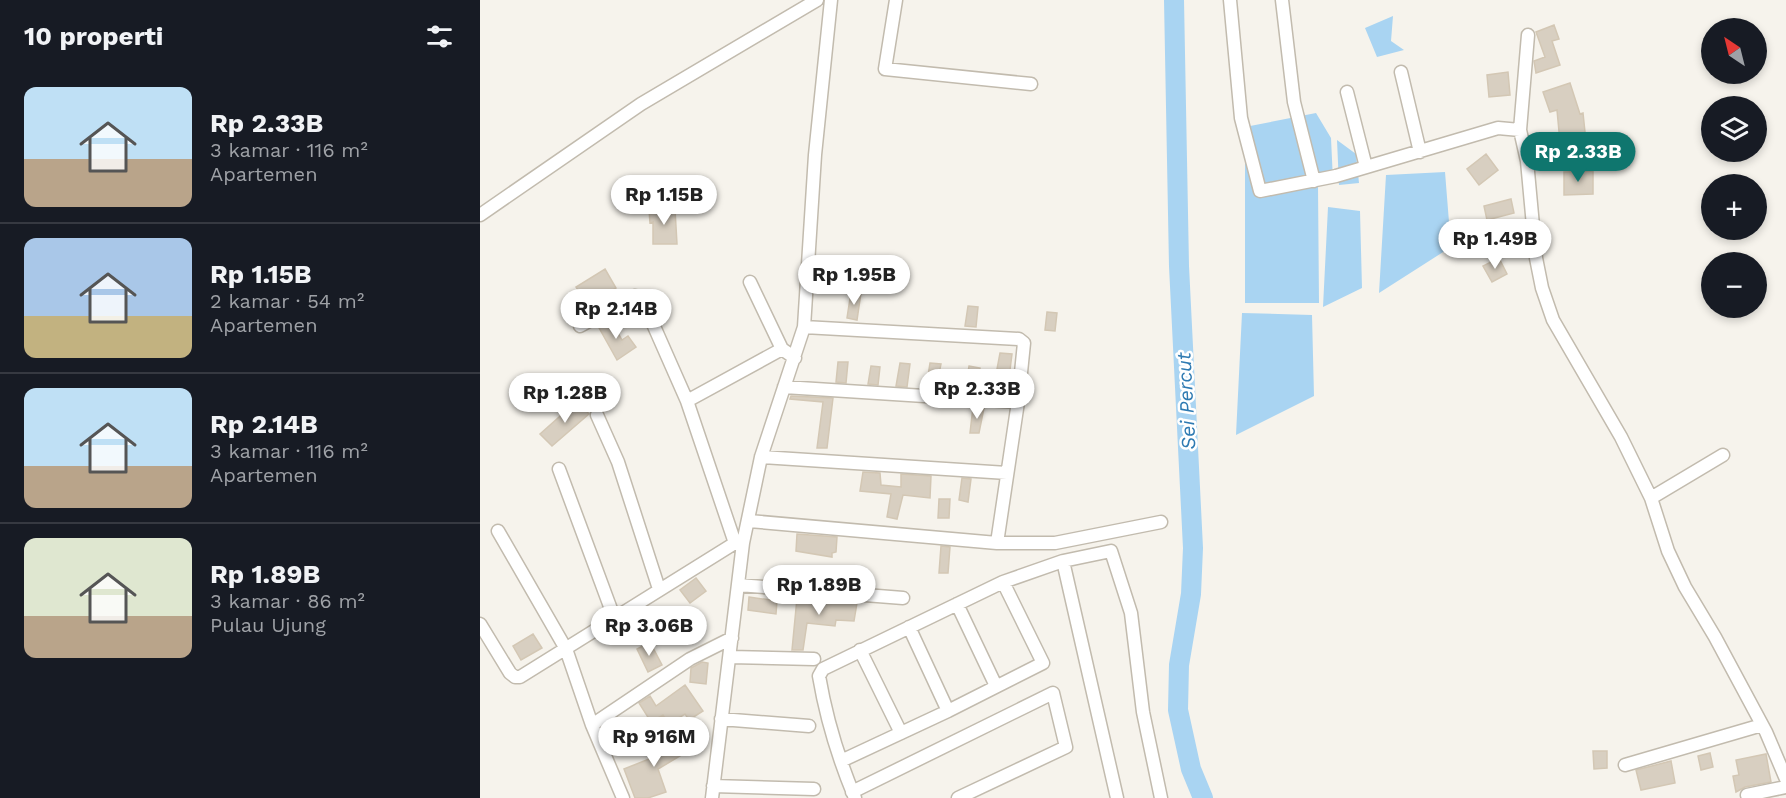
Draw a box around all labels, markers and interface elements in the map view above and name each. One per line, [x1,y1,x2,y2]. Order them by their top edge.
north arrow [1701,18,1767,84]
map controls [1701,18,1767,318]
icon: filters [423,20,456,53]
text: 10 properti [24,21,163,51]
button: layers [1701,96,1767,162]
text: Rp 2.33B [210,108,323,138]
icon: home [72,111,144,183]
pin: Rp 2.33B [1516,132,1640,183]
text: 3 kamar · 116 m² [210,138,368,162]
text: Rp 2.33B [1534,139,1622,163]
text: Apartemen [210,162,318,186]
button: + [1701,174,1767,240]
pin: Rp 1.15B [602,175,726,226]
text: Rp 1.15B [625,182,703,206]
pin: Rp 1.49B [1433,219,1557,270]
text: Rp 1.49B [1452,226,1538,250]
button: − [1701,252,1767,318]
pin: Rp 1.95B [792,255,916,306]
text: Rp 1.15B [210,259,312,289]
icon: home [72,262,144,334]
text: Rp 1.95B [812,262,896,286]
text: 2 kamar · 54 m² [210,289,364,313]
pin: Rp 2.14B [554,289,678,340]
text: Rp 2.14B [575,296,657,320]
text: Apartemen [210,313,318,337]
water label: Sei Percut [1171,351,1201,450]
pin: Rp 2.33B [915,369,1039,420]
pin: Rp 1.28B [503,373,627,424]
text: Rp 2.33B [933,376,1021,400]
text: Rp 1.28B [523,380,607,404]
text: Rp 2.14B [210,409,318,439]
icon: home [72,412,144,484]
text: 3 kamar · 116 m² [210,439,368,463]
text: Apartemen [210,463,318,487]
text: Rp 1.89B [210,559,320,589]
icon: home [72,562,144,634]
pin: Rp 1.89B [757,565,881,616]
text: Rp 1.89B [777,572,861,596]
text: 3 kamar · 86 m² [210,589,365,613]
pin: Rp 3.06B [587,606,711,657]
text: Pulau Ujung [210,613,326,637]
text: Rp 3.06B [605,613,693,637]
pin: Rp 916M [599,717,709,768]
text: Rp 916M [612,724,696,748]

